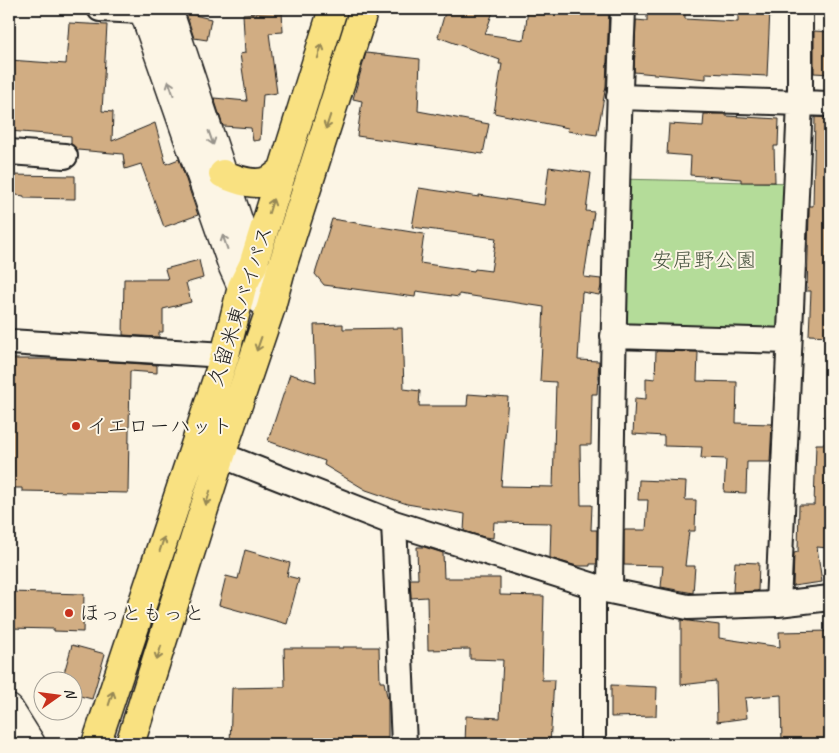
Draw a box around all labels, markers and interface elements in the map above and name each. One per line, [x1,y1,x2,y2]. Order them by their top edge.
one-way arrow [315,44,325,60]
one-way arrow [166,81,175,97]
one-way arrow [323,114,333,130]
one-way arrow [207,130,216,145]
one-way arrow [267,199,277,215]
street label: 久留米東バイパス [202,222,278,390]
one-way arrow [220,234,229,250]
park label: 安居野公園 [652,247,757,273]
one-way arrow [253,335,263,351]
place label: イエローハット [86,413,233,439]
marker: イエローハット [70,420,82,432]
one-way arrow [202,490,212,506]
one-way arrow [158,536,167,552]
place label: ほっともっと [79,600,205,626]
marker: ほっともっと [63,607,75,619]
one-way arrow [154,645,163,660]
north arrow [32,670,82,720]
text: N [61,687,80,701]
one-way arrow [107,691,116,706]

